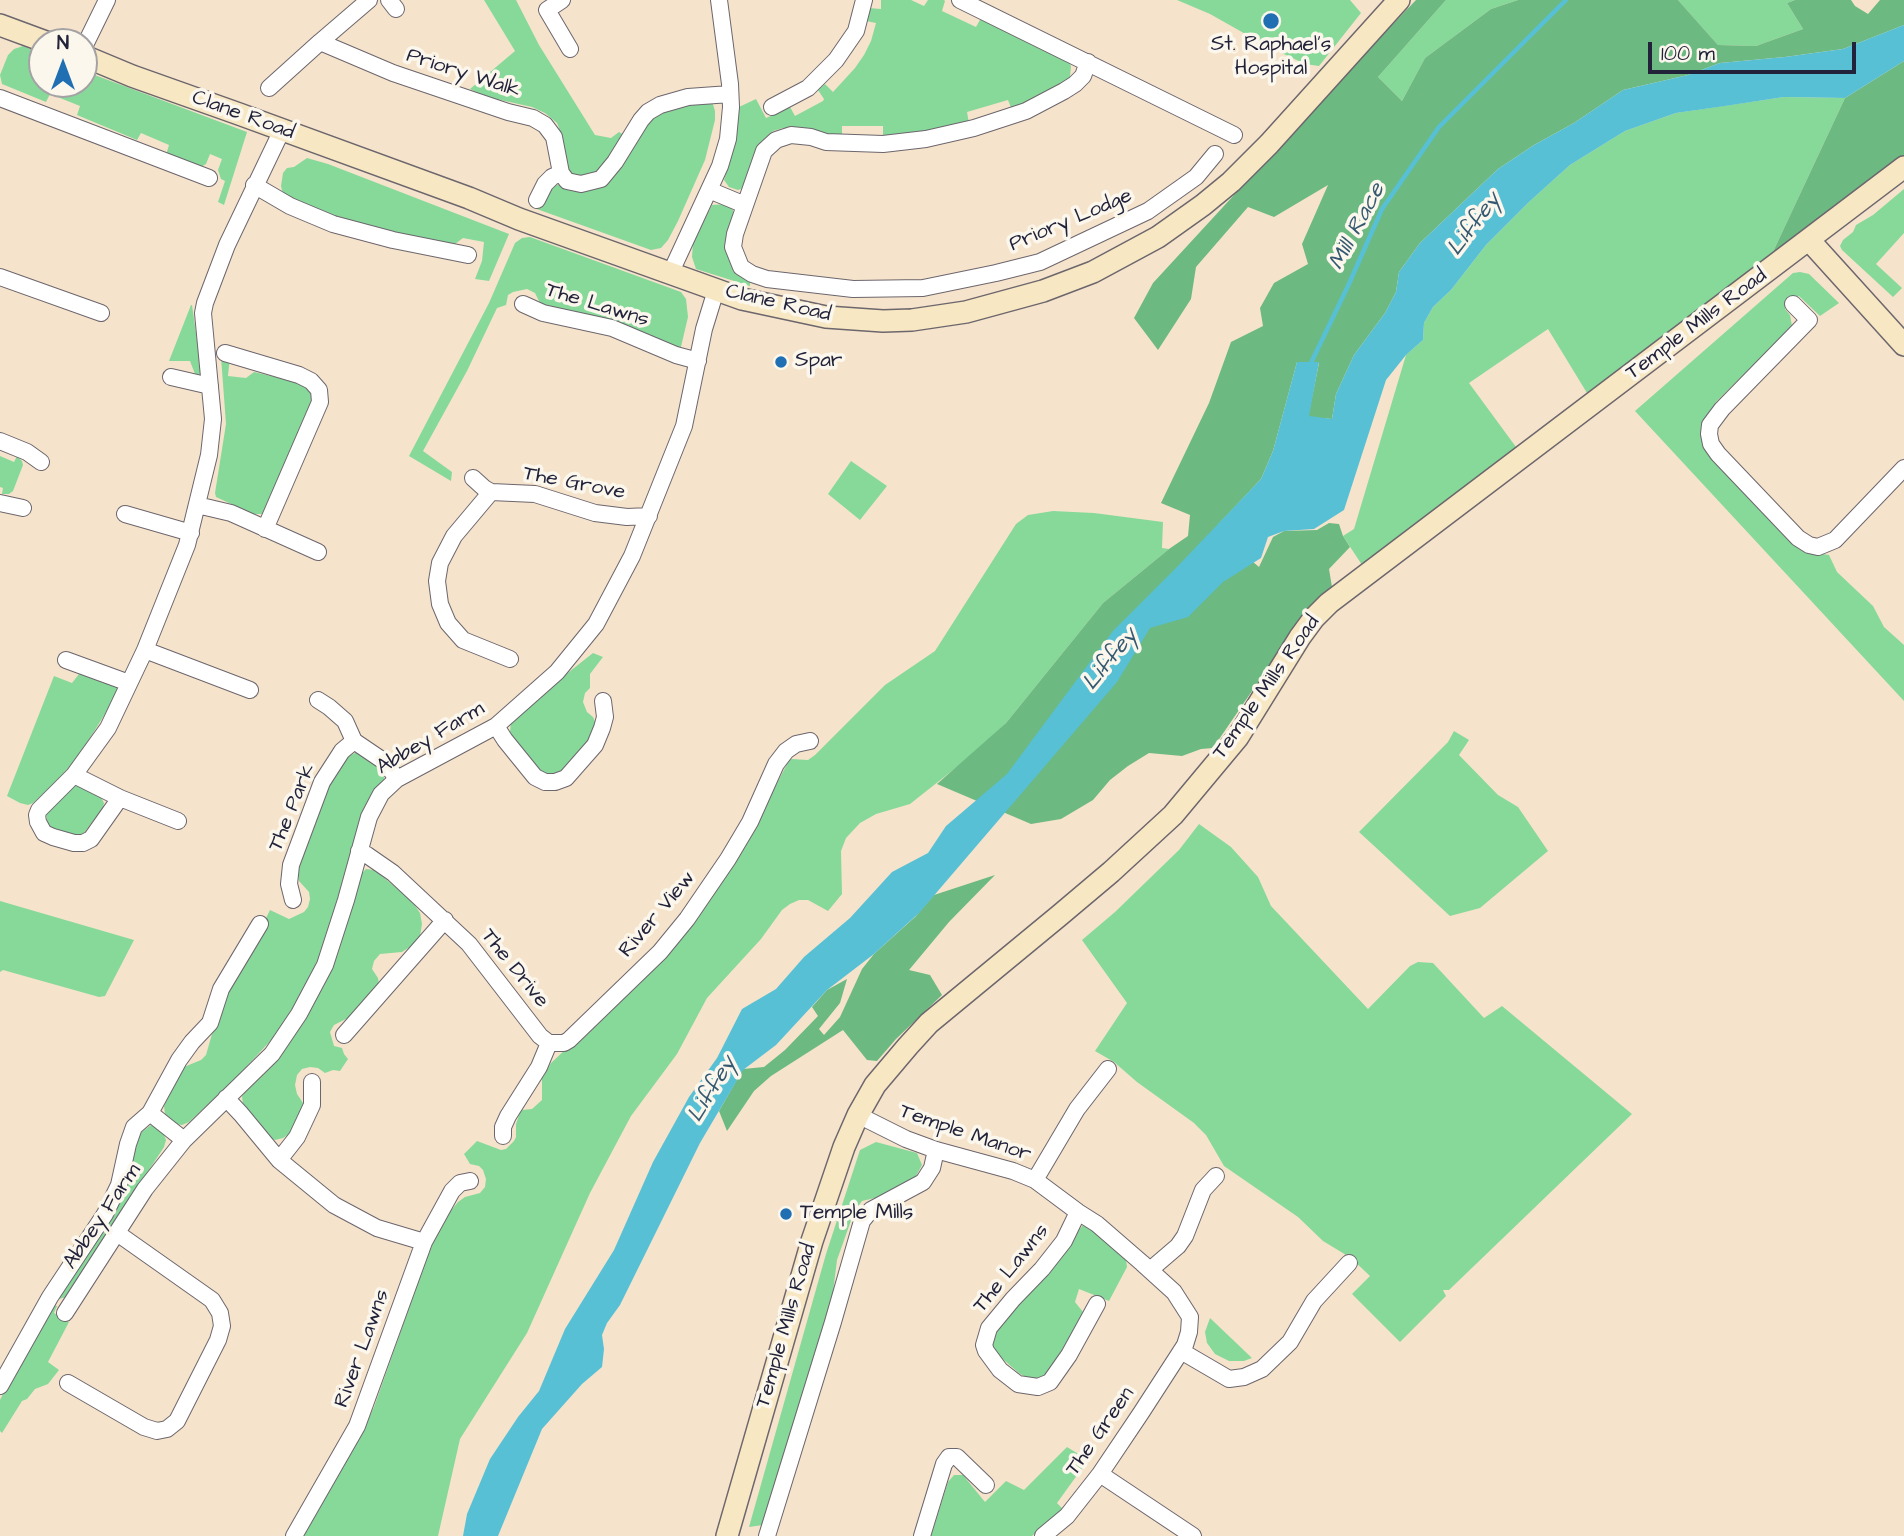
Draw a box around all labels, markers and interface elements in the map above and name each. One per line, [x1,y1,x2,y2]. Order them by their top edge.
marker: St. Raphael's Hospital [1261,11,1281,31]
north arrow [28,28,98,98]
scale bar [1652,28,1860,72]
text: N [57,30,69,57]
place label: St. Raphael's Hospital [1211,33,1331,83]
text: 100 m [1661,39,1715,68]
street label: Priory Walk [403,44,523,104]
street label: Clane Road [188,86,298,146]
water label: Mill Race [1324,179,1392,275]
street label: Priory Lodge [1006,184,1136,258]
water label: Liffey [1442,188,1508,262]
street label: Temple Mills Road [1622,264,1772,386]
street label: The Lawns [542,278,652,334]
street label: Clane Road [723,280,833,328]
place label: Spar [795,349,842,375]
marker: Spar [773,354,789,370]
street label: The Grove [521,462,627,506]
street label: Temple Mills Road [1208,611,1326,765]
water label: Liffey [1078,623,1144,697]
street label: Abbey Farm [372,697,490,781]
street label: The Park [264,761,322,855]
street label: River View [615,867,701,963]
street label: The Drive [475,925,553,1013]
water label: Liffey [683,1052,743,1128]
street label: Temple Manor [896,1100,1034,1168]
street label: Abbey Farm [59,1160,147,1274]
place label: Temple Mills [800,1201,913,1227]
marker: Temple Mills [778,1206,794,1222]
street label: The Lawns [969,1220,1055,1318]
street label: Temple Mills Road [751,1241,823,1411]
street label: River Lawns [330,1287,396,1411]
street label: The Green [1061,1383,1141,1481]

